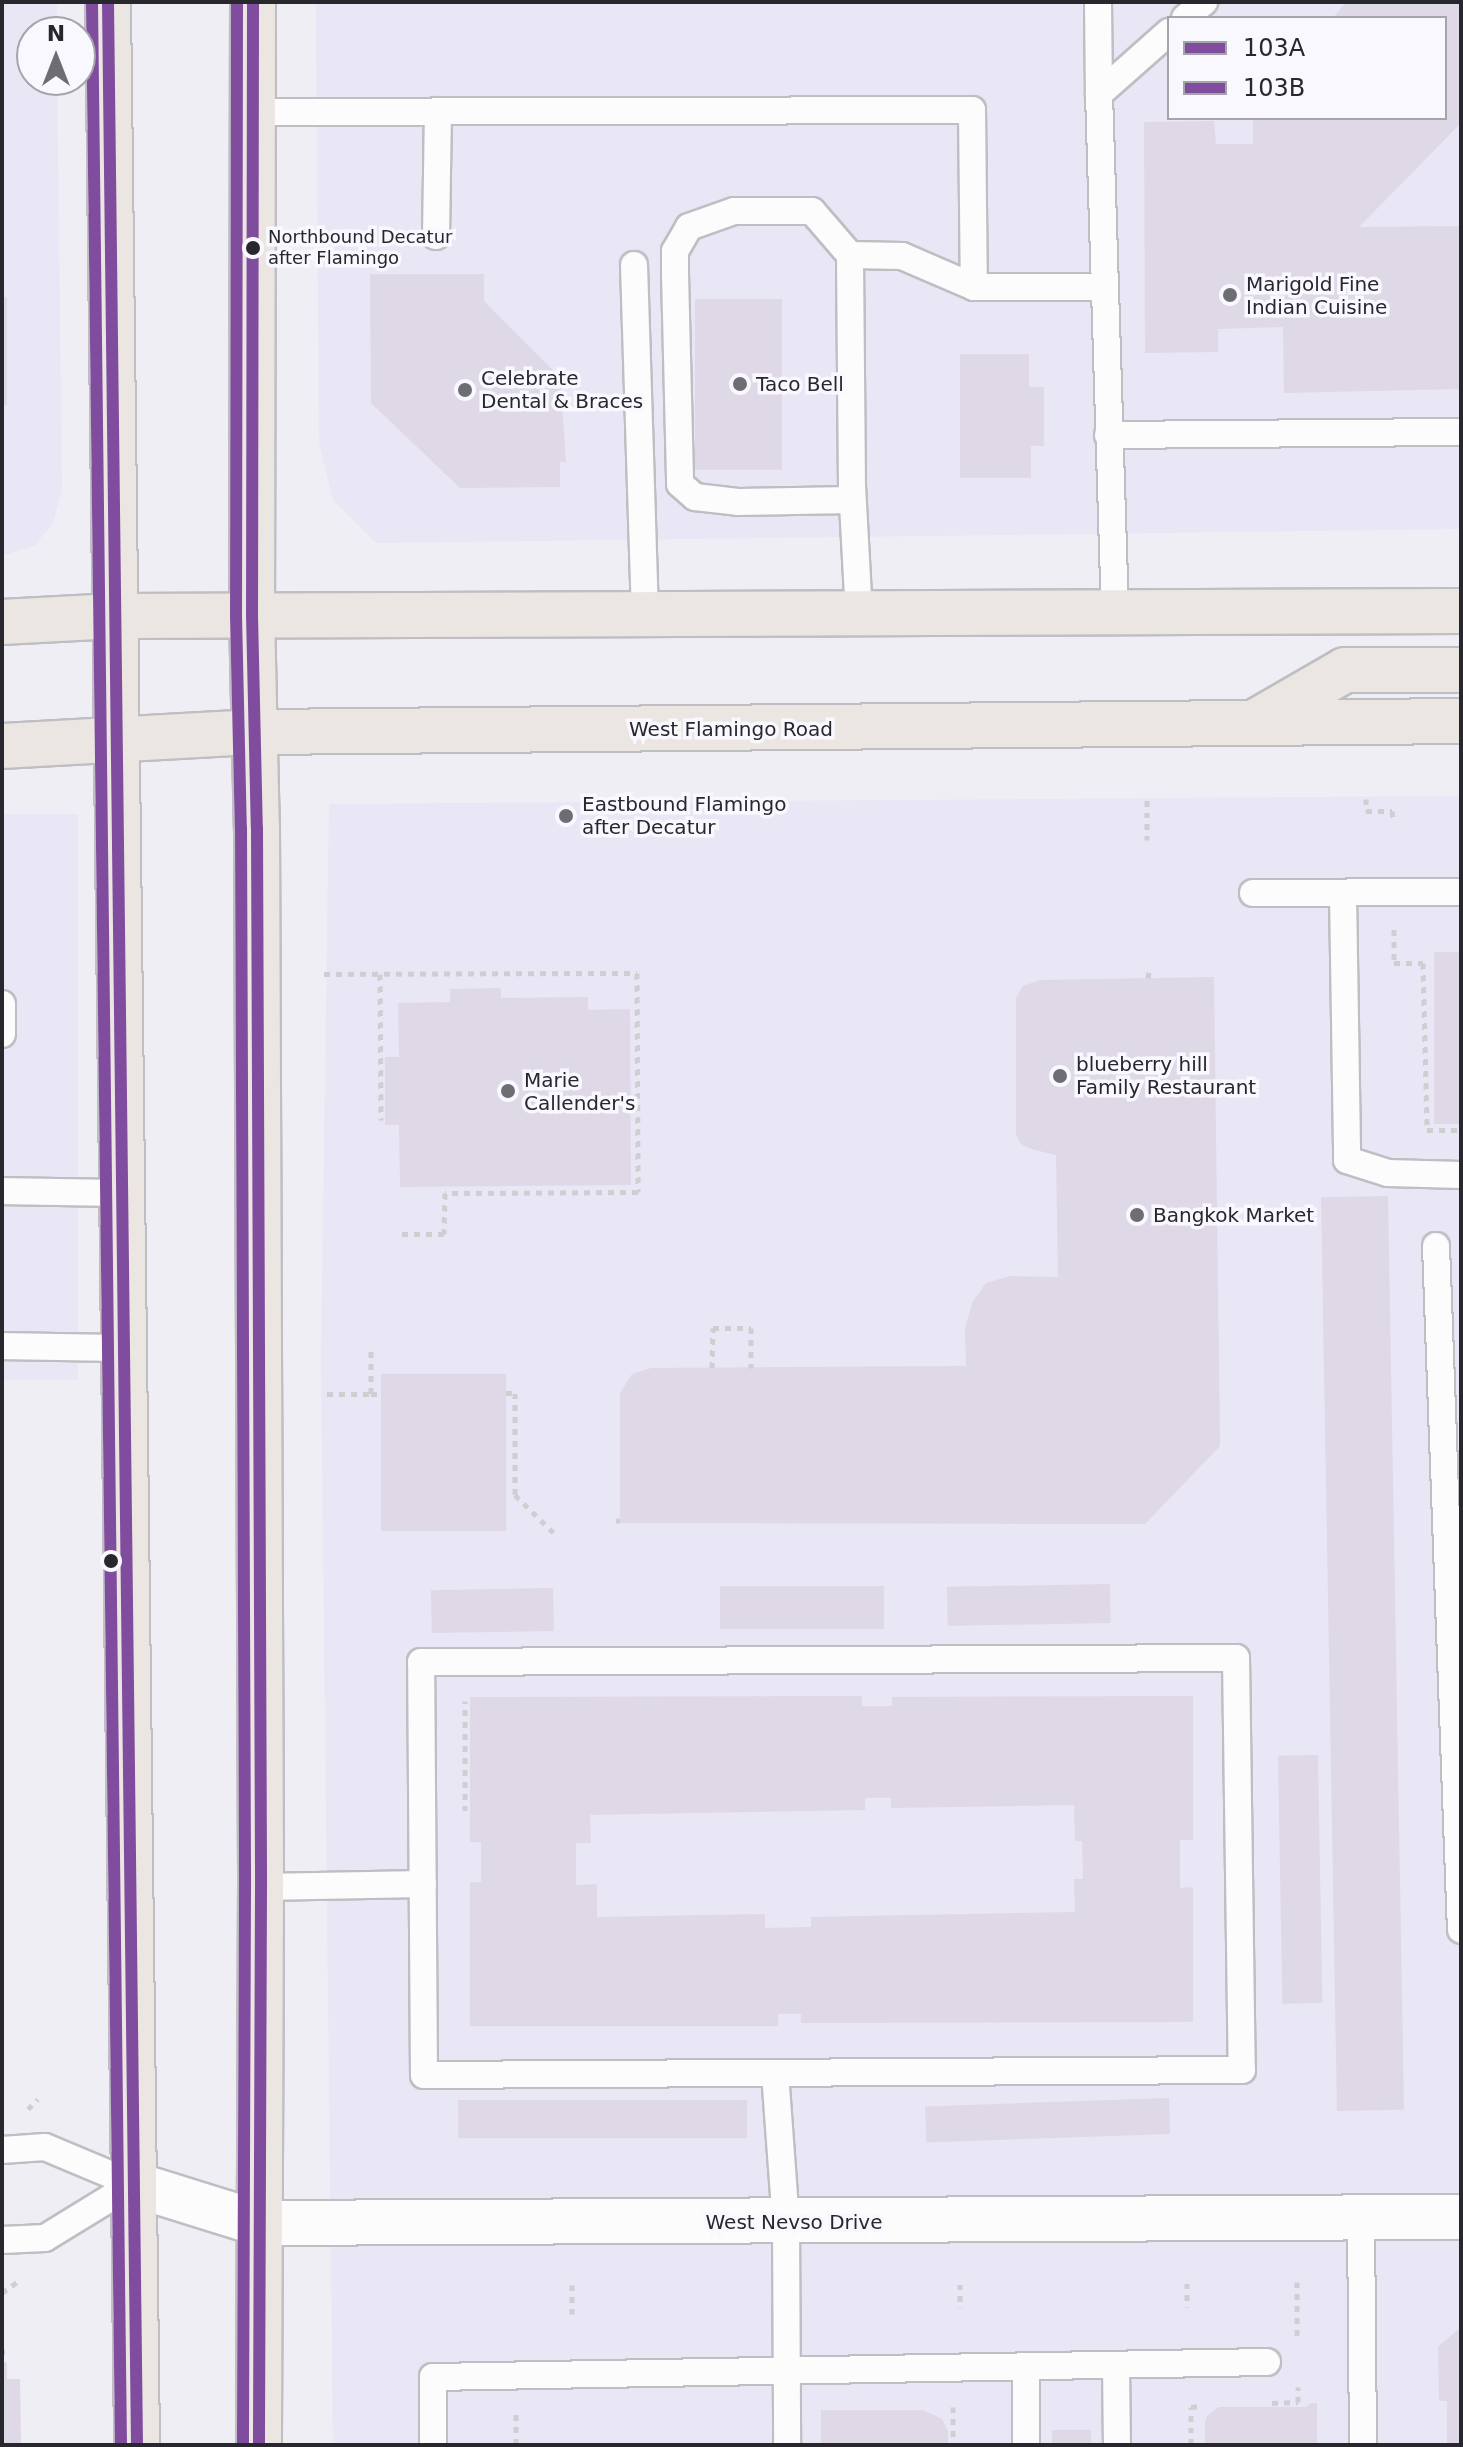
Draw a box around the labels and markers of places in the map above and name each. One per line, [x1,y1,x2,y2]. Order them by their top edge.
place label: Northbound Decatur after Flamingo [268,227,452,270]
marker: Northbound Decatur after Flamingo [245,240,261,256]
place label: Marigold Fine Indian Cuisine [1246,272,1387,319]
marker: Marigold Fine Indian Cuisine [1221,286,1239,304]
place label: Celebrate Dental & Braces [481,366,643,413]
place label: Taco Bell [756,372,844,396]
marker: Taco Bell [731,375,749,393]
marker: Celebrate Dental & Braces [456,381,474,399]
place label: Eastbound Flamingo after Decatur [582,792,786,839]
marker: Eastbound Flamingo after Decatur [557,807,575,825]
place label: blueberry hill Family Restaurant [1076,1052,1256,1099]
marker: blueberry hill Family Restaurant [1051,1067,1069,1085]
place label: Marie Callender's [524,1068,635,1115]
marker: Marie Callender's [499,1082,517,1100]
place label: Bangkok Market [1153,1203,1314,1227]
marker: Bangkok Market [1128,1206,1146,1224]
unlabelled marker [103,1553,119,1569]

